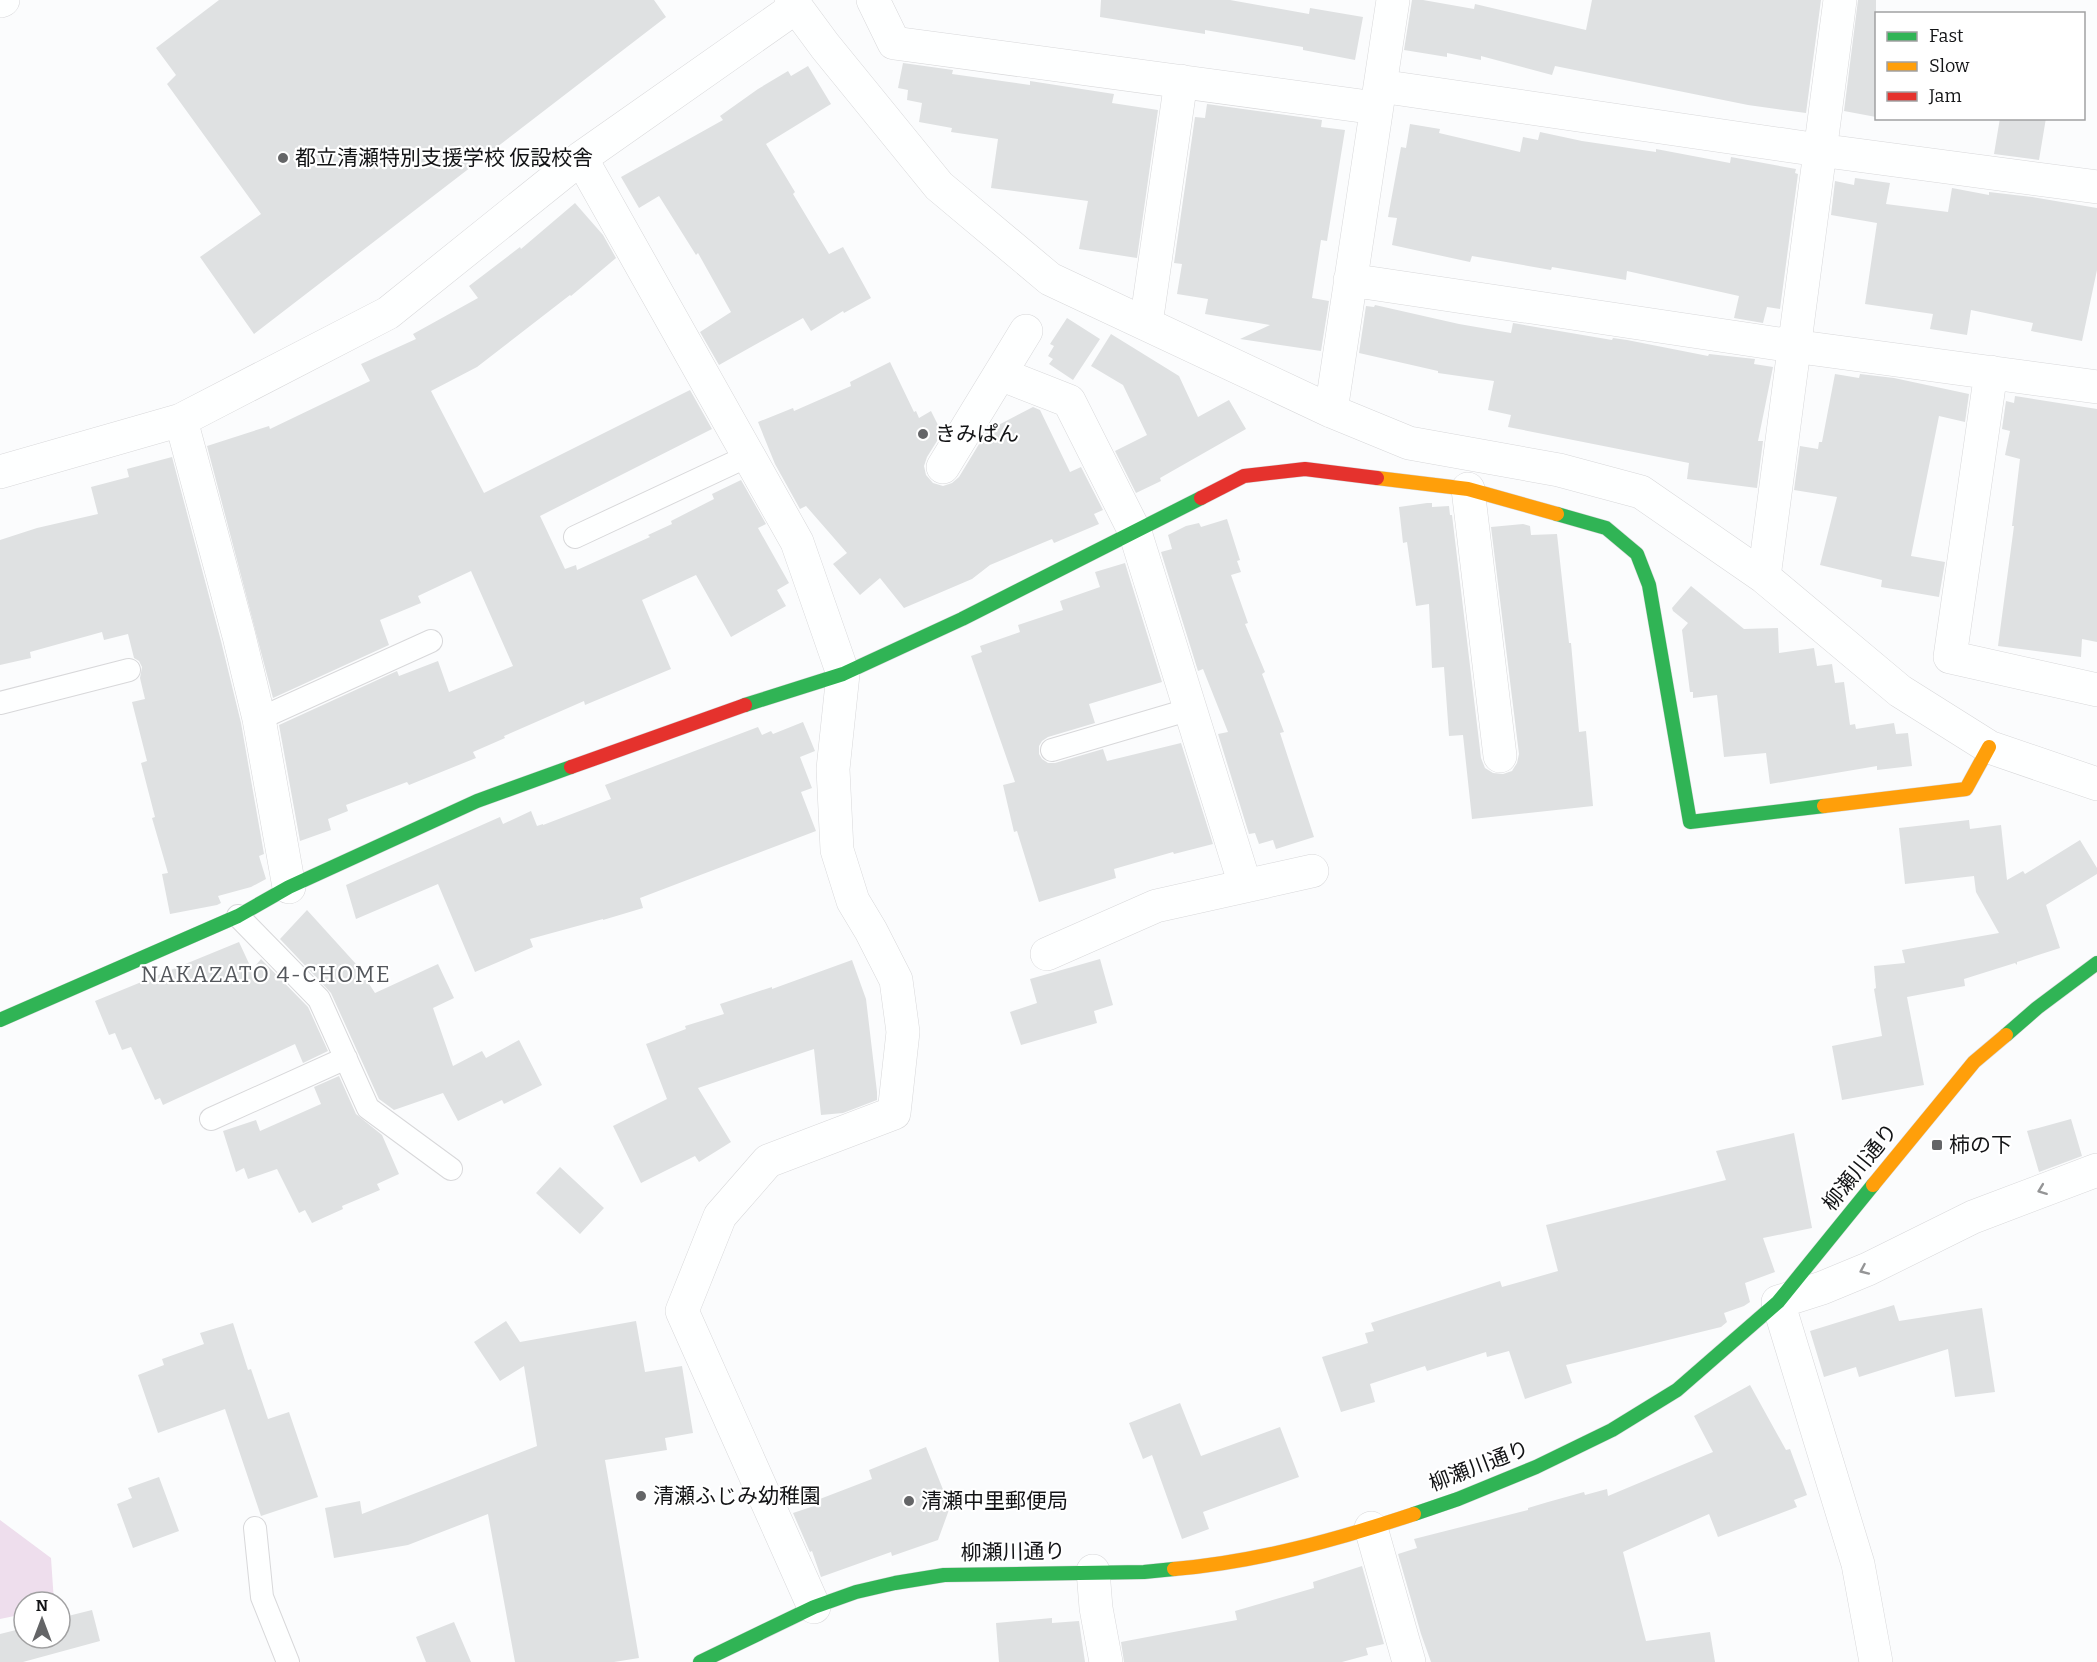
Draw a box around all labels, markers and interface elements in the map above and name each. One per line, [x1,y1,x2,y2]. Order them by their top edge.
legend [1875,12,2085,120]
text: Fast [1929,25,1964,47]
text: Slow [1929,55,1970,77]
text: Jam [1928,85,1962,107]
place label: 都立清瀬特別支援学校 仮設校舎 [295,145,593,171]
marker: 都立清瀬特別支援学校 仮設校舎 [276,151,290,165]
place label: きみぱん [935,421,1019,447]
marker: きみぱん [916,427,930,441]
district label: NAKAZATO 4-CHOME [141,961,391,988]
street label: 柳瀬川通り [1817,1118,1903,1216]
place label: 柿の下 [1949,1132,2012,1158]
marker: 柿の下 [1930,1138,1944,1152]
one-way arrow [2037,1183,2048,1196]
one-way arrow [1860,1263,1871,1275]
street label: 柳瀬川通り [1425,1435,1533,1497]
place label: 清瀬ふじみ幼稚園 [653,1483,821,1509]
place label: 清瀬中里郵便局 [921,1488,1068,1514]
marker: 清瀬ふじみ幼稚園 [634,1489,648,1503]
marker: 清瀬中里郵便局 [902,1494,916,1508]
street label: 柳瀬川通り [960,1538,1066,1566]
north arrow [12,1590,72,1650]
text: N [36,1596,48,1615]

